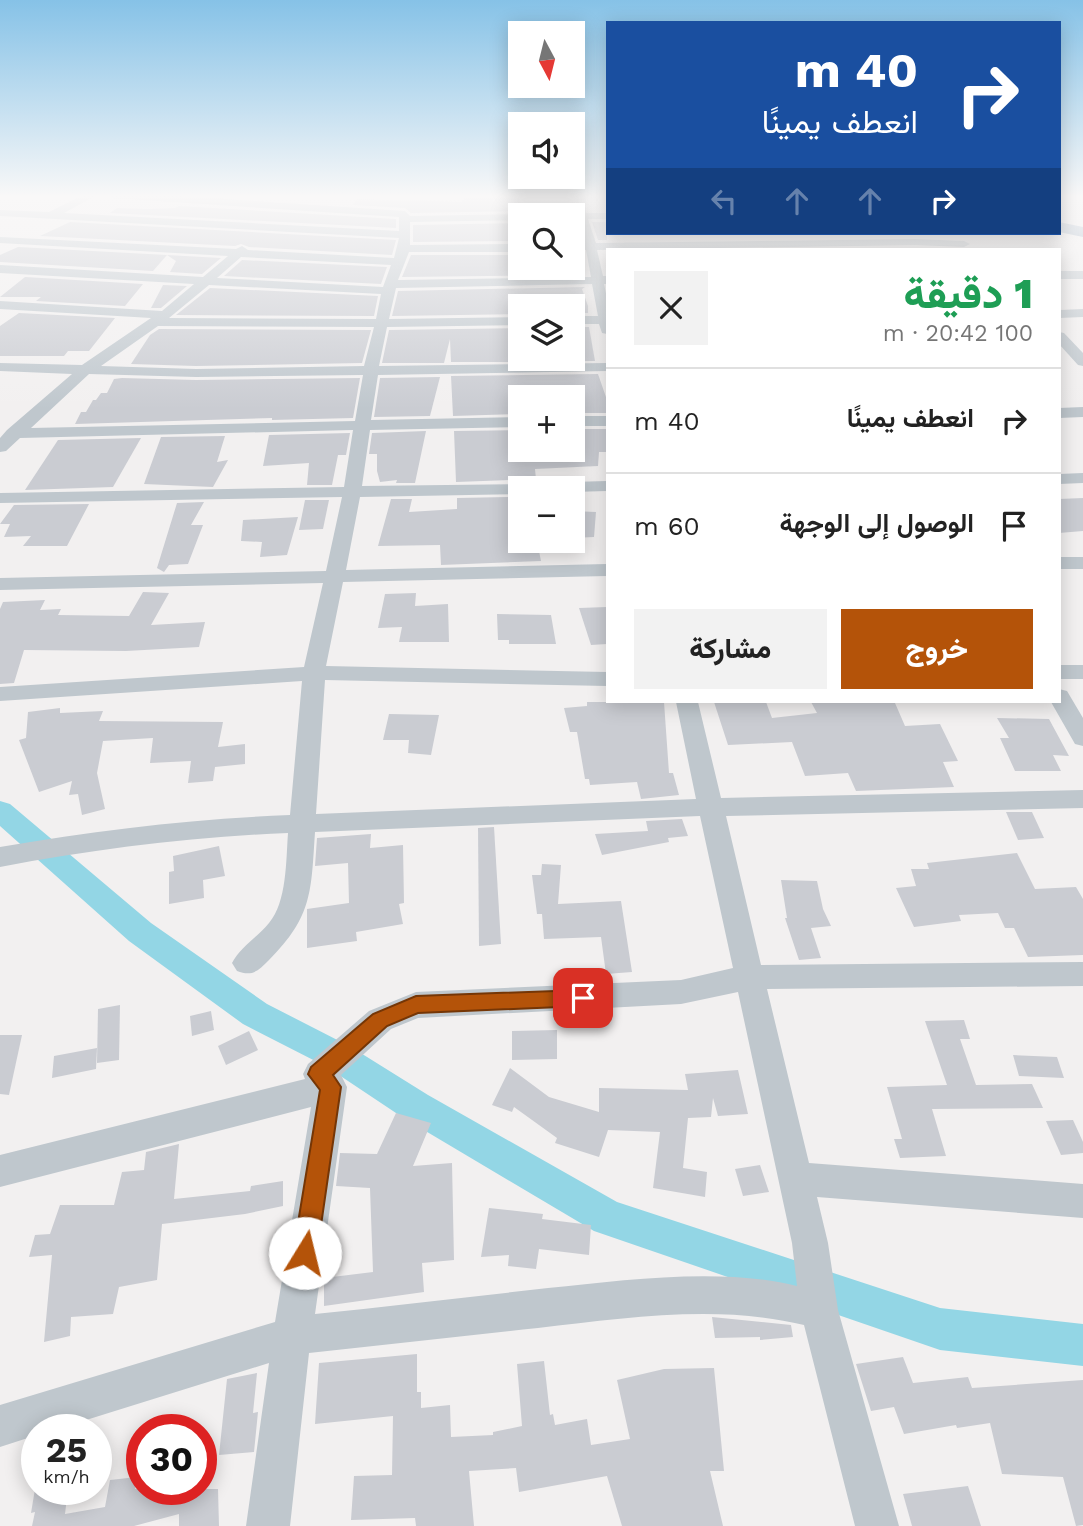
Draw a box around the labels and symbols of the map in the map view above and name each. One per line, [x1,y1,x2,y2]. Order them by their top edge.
north arrow [508,21,584,98]
pin [553,968,613,1028]
position arrow [268,1216,342,1290]
speed limit sign: 30 [126,1414,217,1505]

